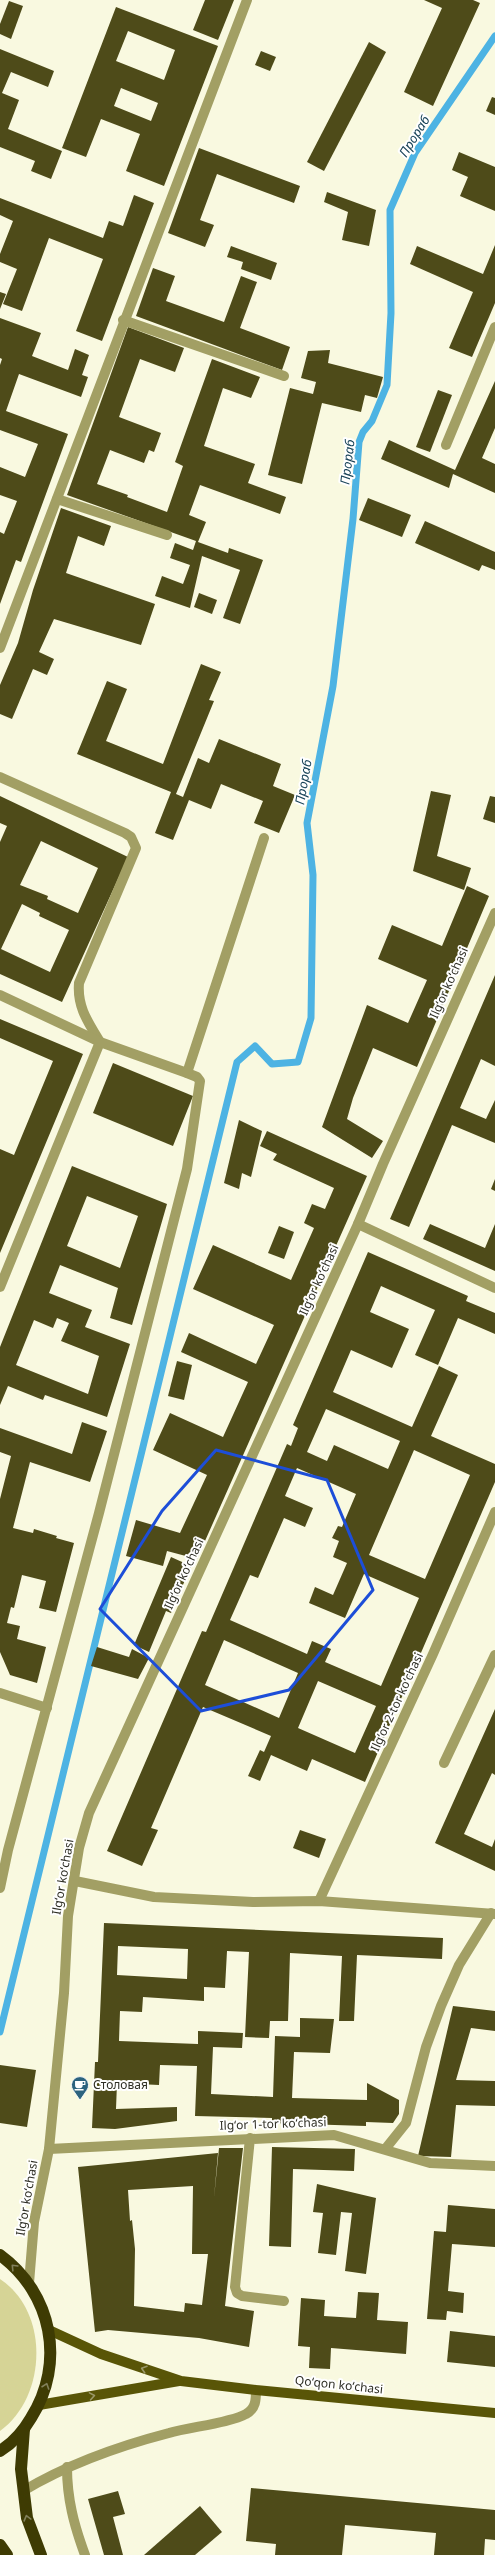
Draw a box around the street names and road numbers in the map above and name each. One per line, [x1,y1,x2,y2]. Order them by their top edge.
street label: Ilgʻor koʻchasi [425,944,472,1021]
street label: Ilgʻor koʻchasi [295,1242,342,1318]
street label: Ilgʻor koʻchasi [160,1536,207,1612]
street label: Ilgʻor 2-tor koʻchasi [366,1650,427,1754]
street label: Ilgʻor koʻchasi [47,1838,78,1916]
street label: Ilgʻor 1-tor koʻchasi [219,2113,327,2134]
street label: Ilgʻor koʻchasi [11,2159,42,2237]
street label: Qoʻqon koʻchasi [294,2371,384,2398]

